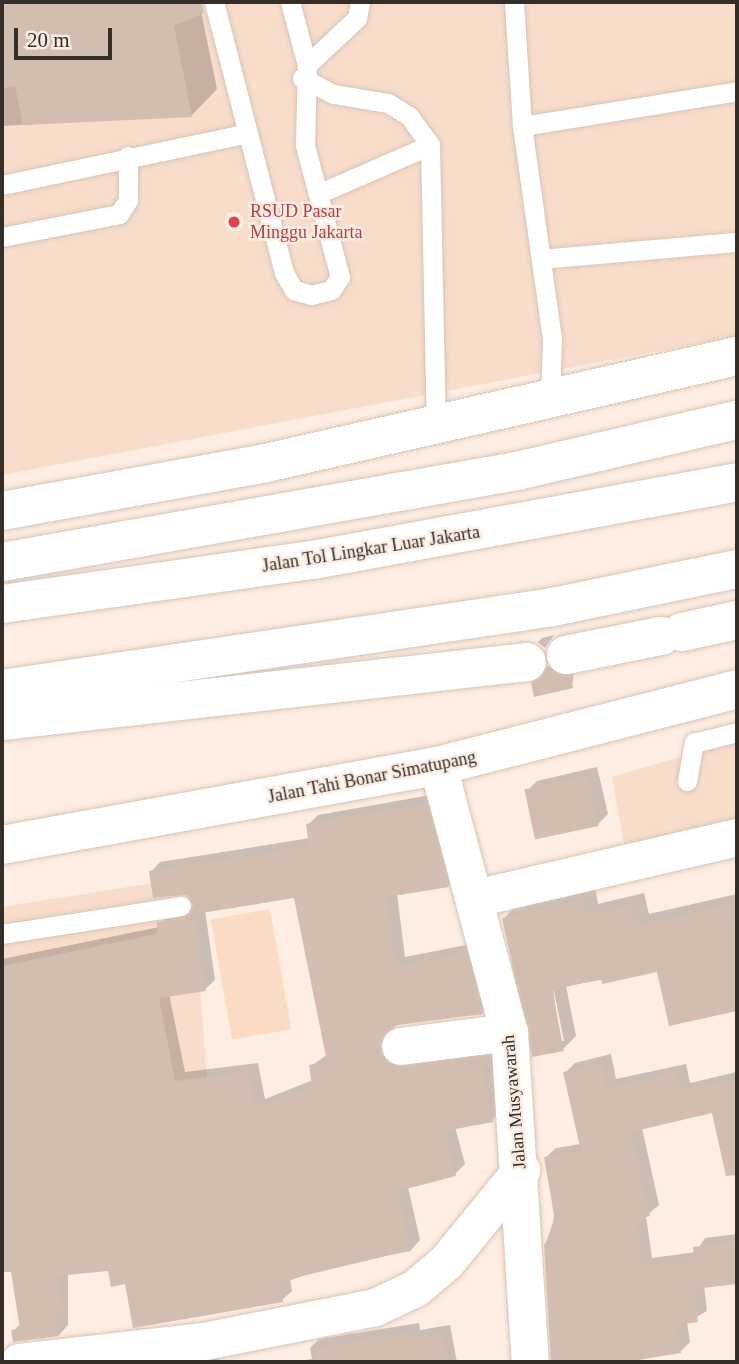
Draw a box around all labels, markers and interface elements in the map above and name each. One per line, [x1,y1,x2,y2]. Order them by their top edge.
scale bar [18,14,116,58]
text: 20 m [27,28,70,52]
place label: RSUD Pasar Minggu Jakarta [250,201,362,244]
marker: RSUD Pasar Minggu Jakarta [224,212,244,232]
street label: Jalan Tol Lingkar Luar Jakarta [260,521,482,577]
street label: Jalan Tahi Bonar Simatupang [266,746,478,808]
street label: Jalan Musyawarah [497,1034,531,1170]

